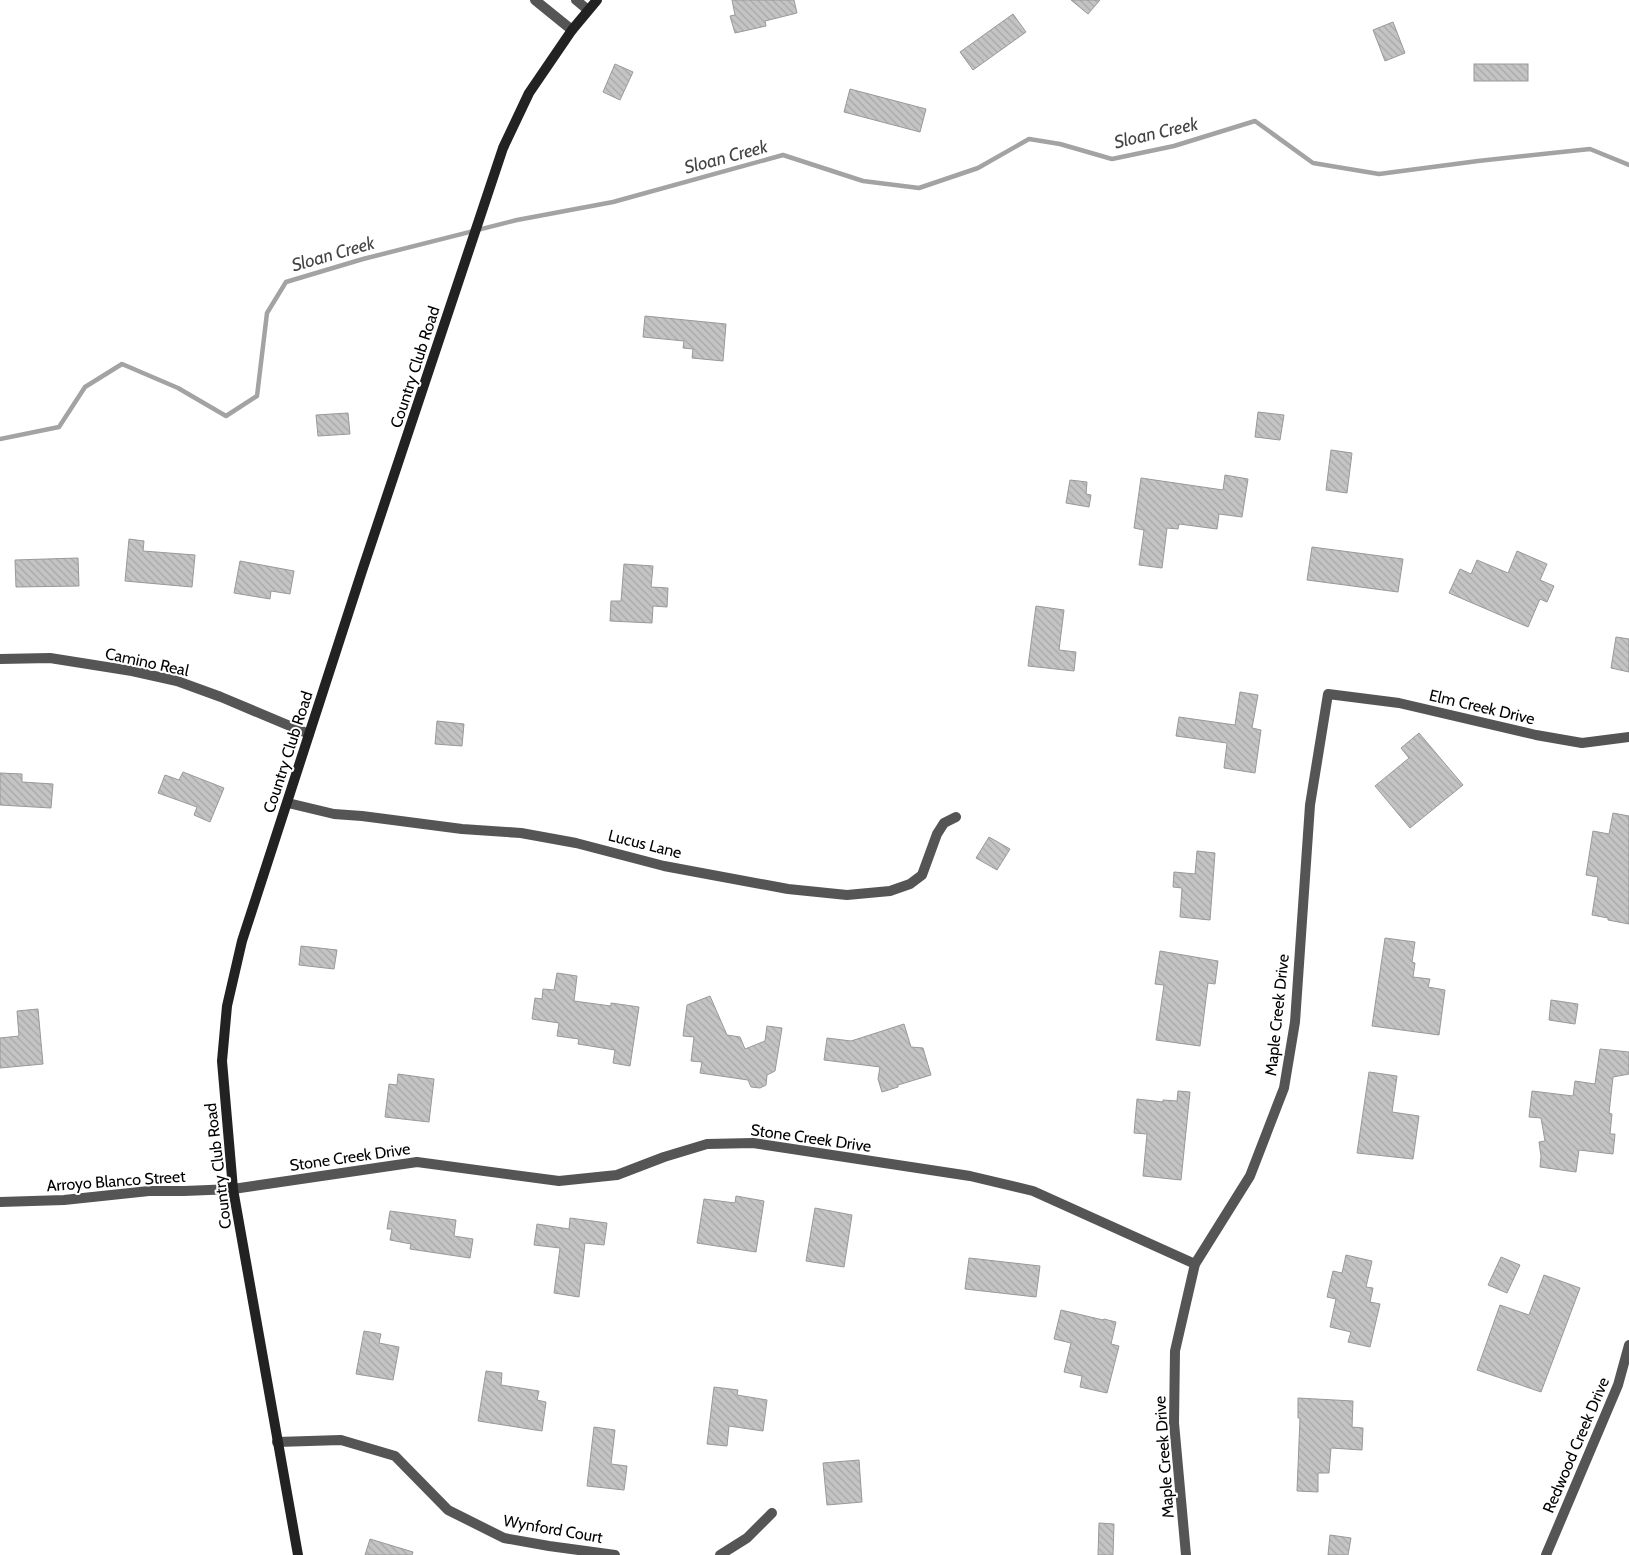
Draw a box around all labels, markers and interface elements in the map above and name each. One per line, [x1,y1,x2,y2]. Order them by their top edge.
water label: Sloan Creek [1112,112,1201,153]
water label: Sloan Creek [682,135,771,179]
water label: Sloan Creek [289,231,378,276]
street label: Country Club Road [386,304,444,430]
street label: Camino Real [103,644,191,680]
street label: Elm Creek Drive [1427,686,1537,728]
street label: Country Club Road [259,689,317,815]
street label: Lucus Lane [606,826,684,862]
street label: Maple Creek Drive [1261,953,1293,1077]
street label: Country Club Road [201,1102,235,1230]
street label: Stone Creek Drive [749,1120,873,1156]
street label: Stone Creek Drive [288,1139,412,1175]
street label: Arroyo Blanco Street [46,1167,187,1195]
street label: Redwood Creek Drive [1539,1374,1613,1516]
street label: Maple Creek Drive [1150,1395,1178,1519]
street label: Wynford Court [502,1511,605,1547]

